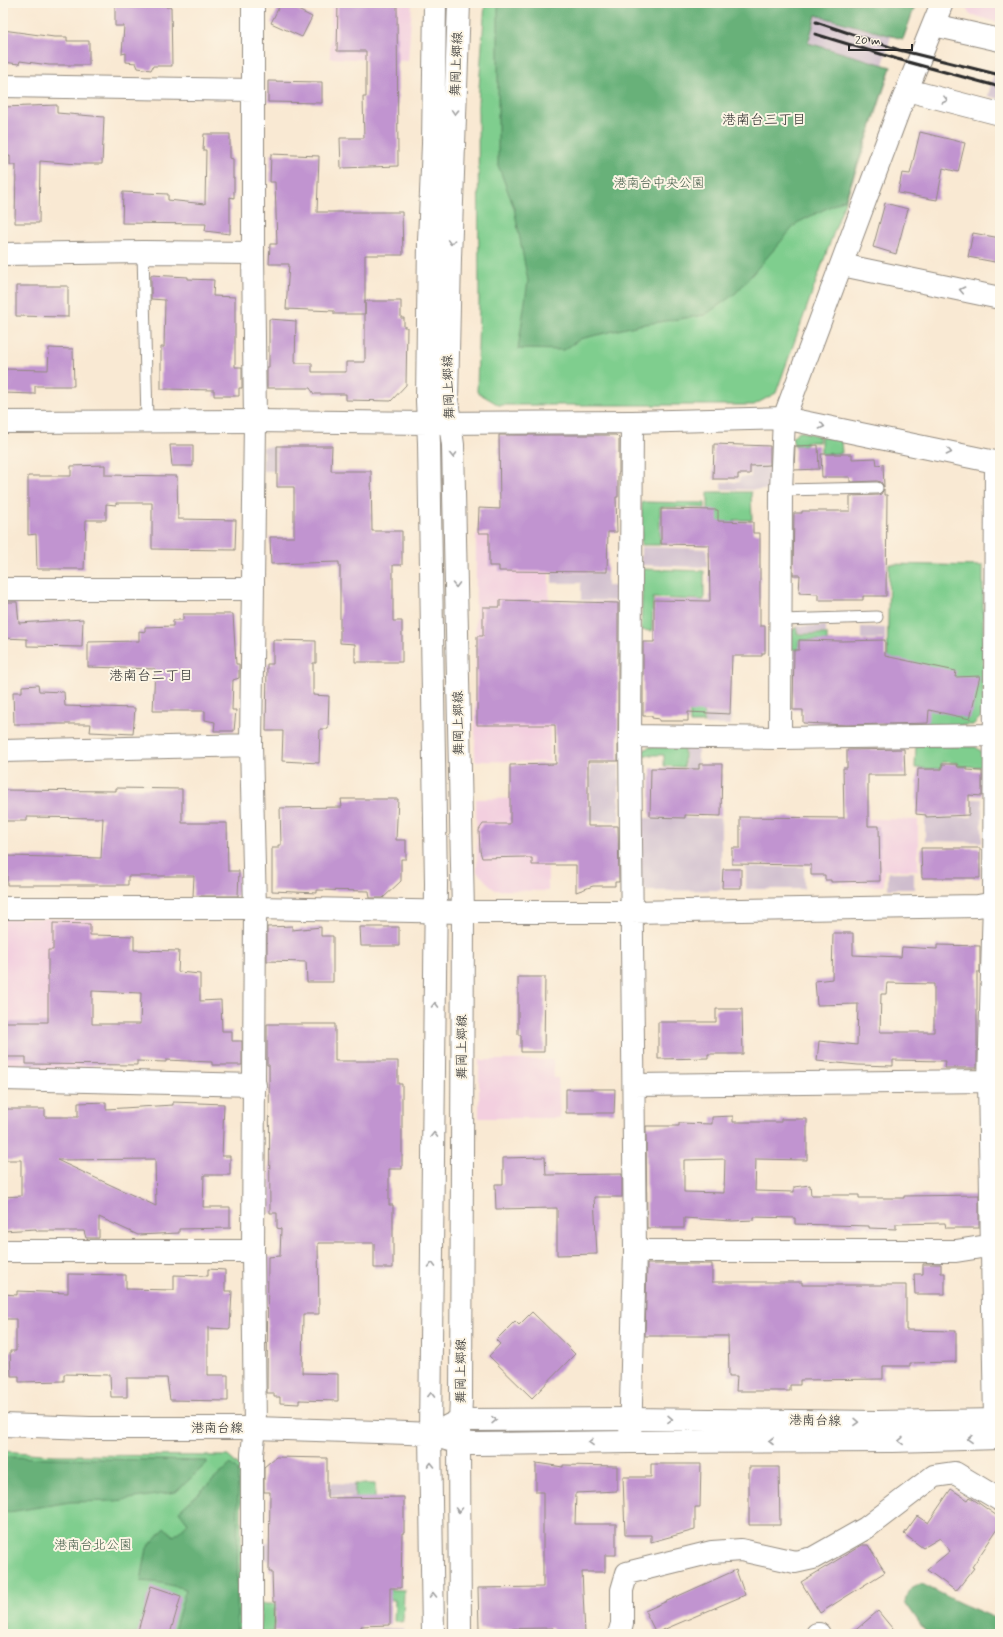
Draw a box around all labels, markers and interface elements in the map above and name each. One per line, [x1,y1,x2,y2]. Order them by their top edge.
scale bar [849,26,912,52]
street label: 舞岡上郷線 [447,30,467,97]
text: 20 m [855,33,881,49]
one-way arrow [942,95,948,103]
one-way arrow [451,109,459,115]
district label: 港南台三丁目 [722,111,806,129]
park label: 港南台中央公園 [613,175,705,192]
one-way arrow [446,239,455,245]
one-way arrow [959,286,965,295]
street label: 舞岡上郷線 [439,353,459,420]
one-way arrow [819,421,825,430]
one-way arrow [946,448,952,456]
one-way arrow [449,452,458,458]
one-way arrow [452,582,460,588]
district label: 港南台二丁目 [109,667,193,685]
street label: 舞岡上郷線 [450,689,468,756]
one-way arrow [431,1002,439,1008]
street label: 舞岡上郷線 [454,1014,471,1080]
one-way arrow [429,1132,438,1138]
one-way arrow [428,1262,436,1268]
street label: 舞岡上郷線 [453,1338,470,1404]
one-way arrow [427,1392,435,1398]
street label: 港南台線 [789,1412,842,1430]
one-way arrow [667,1415,673,1423]
one-way arrow [491,1416,497,1424]
one-way arrow [853,1418,859,1426]
street label: 港南台線 [191,1420,244,1437]
one-way arrow [967,1435,973,1443]
one-way arrow [768,1437,774,1445]
one-way arrow [898,1437,904,1445]
one-way arrow [588,1438,594,1446]
one-way arrow [426,1462,435,1468]
one-way arrow [455,1507,463,1513]
park label: 港南台北公園 [54,1537,132,1554]
one-way arrow [428,1592,437,1598]

